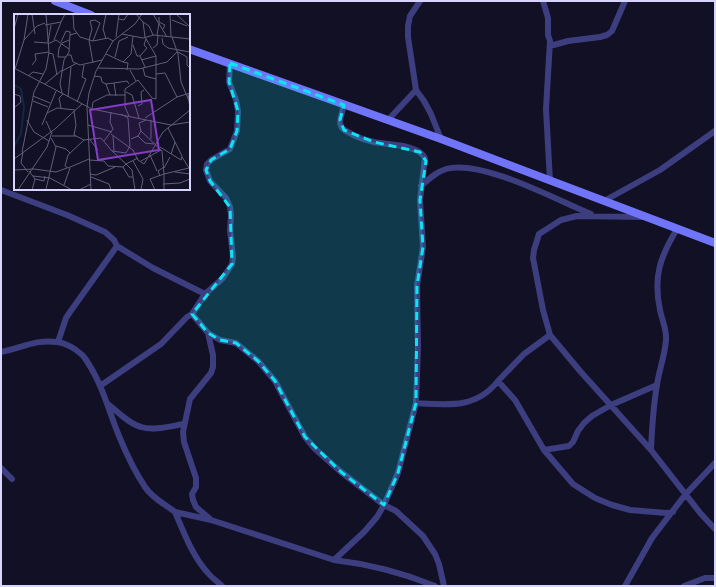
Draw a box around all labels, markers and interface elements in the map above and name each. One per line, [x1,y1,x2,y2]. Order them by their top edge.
inset map [14,14,190,190]

